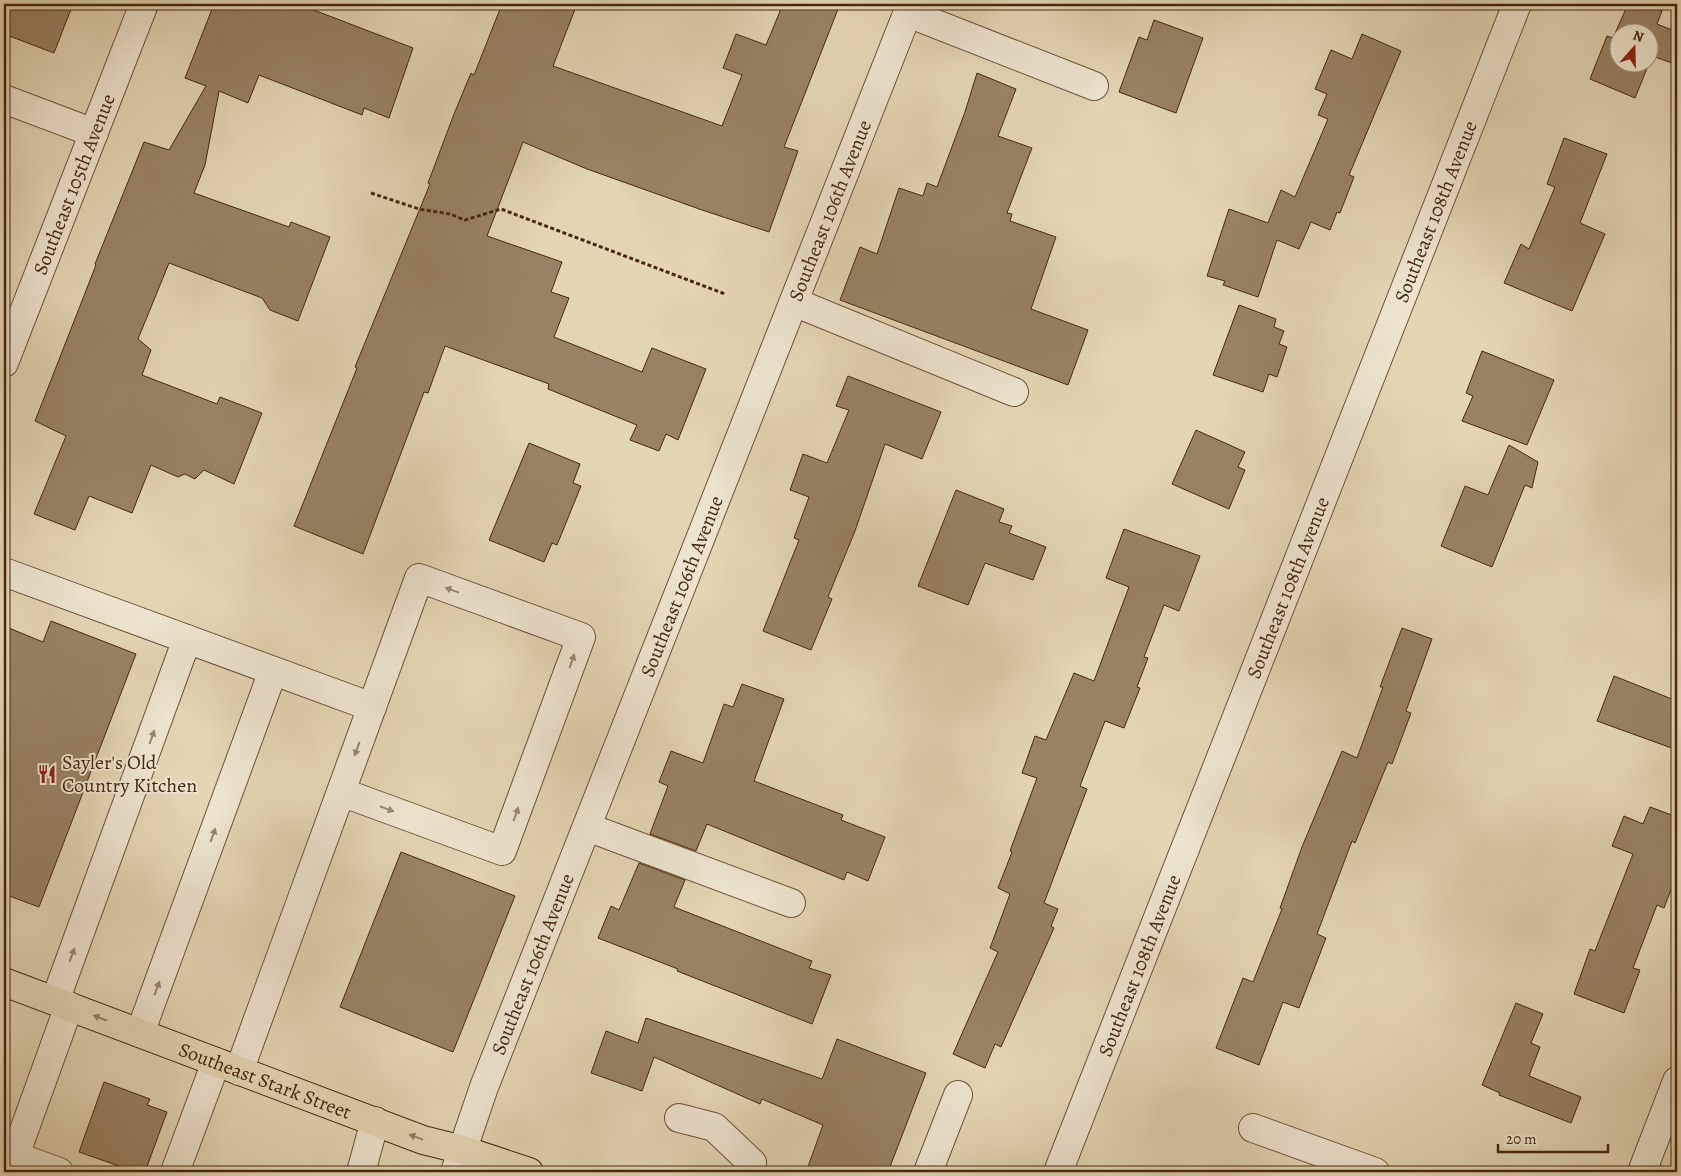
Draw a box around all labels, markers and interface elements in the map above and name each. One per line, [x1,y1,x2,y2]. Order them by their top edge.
north arrow [1608,22,1658,72]
text: N [1630,26,1646,47]
street label: Southeast 105th Avenue [26,90,121,279]
street label: Southeast 106th Avenue [782,116,878,305]
street label: Southeast 108th Avenue [1388,117,1483,306]
street label: Southeast 106th Avenue [633,492,729,681]
street label: Southeast 108th Avenue [1240,493,1336,682]
one-way arrow [445,586,460,593]
one-way arrow [569,654,576,669]
one-way arrow [148,729,156,744]
one-way arrow [353,742,360,757]
place label: Sayler's Old Country Kitchen [62,749,197,799]
restaurant icon: Sayler's Old Country Kitchen [36,763,58,785]
one-way arrow [380,805,395,813]
one-way arrow [512,806,520,821]
one-way arrow [209,827,217,842]
street label: Southeast 106th Avenue [485,869,580,1059]
street label: Southeast 108th Avenue [1091,870,1187,1060]
one-way arrow [69,948,76,963]
one-way arrow [154,980,161,995]
one-way arrow [92,1014,107,1022]
street label: Southeast Stark Street [175,1036,356,1125]
scale bar [1498,1121,1608,1153]
text: 20 m [1506,1129,1537,1149]
one-way arrow [408,1133,423,1141]

